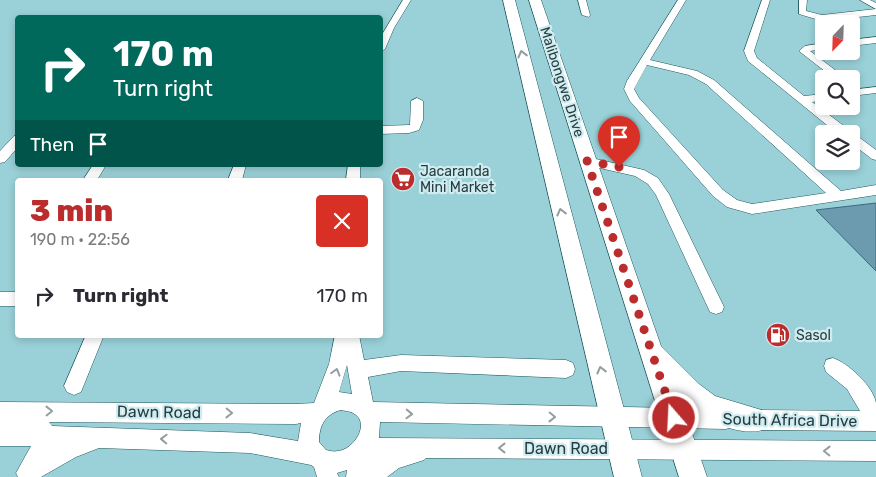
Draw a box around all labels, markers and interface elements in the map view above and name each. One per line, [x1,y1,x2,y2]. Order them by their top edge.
north arrow [815,15,860,60]
map controls [815,15,860,170]
street label: Malibongwe Drive [536,25,588,139]
text: 170 m [113,33,214,75]
icon: right [30,35,95,100]
one-way arrow [517,50,528,59]
button: search [815,70,860,115]
text: Turn right [113,75,213,102]
pin [598,116,640,167]
icon: arrive [605,123,633,151]
button: layers [815,125,860,170]
icon: arrive [84,130,112,158]
text: Then [30,133,74,156]
place label: Jacaranda Mini Market [420,163,495,196]
supermarket icon: Jacaranda Mini Market [390,166,416,192]
text: 3 min [30,193,113,229]
button: close [316,195,368,247]
one-way arrow [556,208,567,217]
text: 190 m · 22:56 [30,230,130,249]
icon: right [30,282,58,310]
text: Turn right [73,284,168,307]
text: 170 m [317,284,368,307]
fuel station icon: Sasol [765,322,791,348]
place label: Sasol [796,327,831,344]
one-way arrow [596,365,607,374]
one-way arrow [330,368,340,376]
position arrow [647,391,699,443]
street label: Dawn Road [117,402,201,422]
one-way arrow [45,406,53,416]
one-way arrow [225,408,233,418]
one-way arrow [406,408,414,419]
street label: South Africa Drive [722,409,858,431]
one-way arrow [549,412,557,422]
one-way arrow [159,434,167,445]
street label: Dawn Road [524,439,608,458]
one-way arrow [497,443,505,453]
one-way arrow [823,446,831,456]

